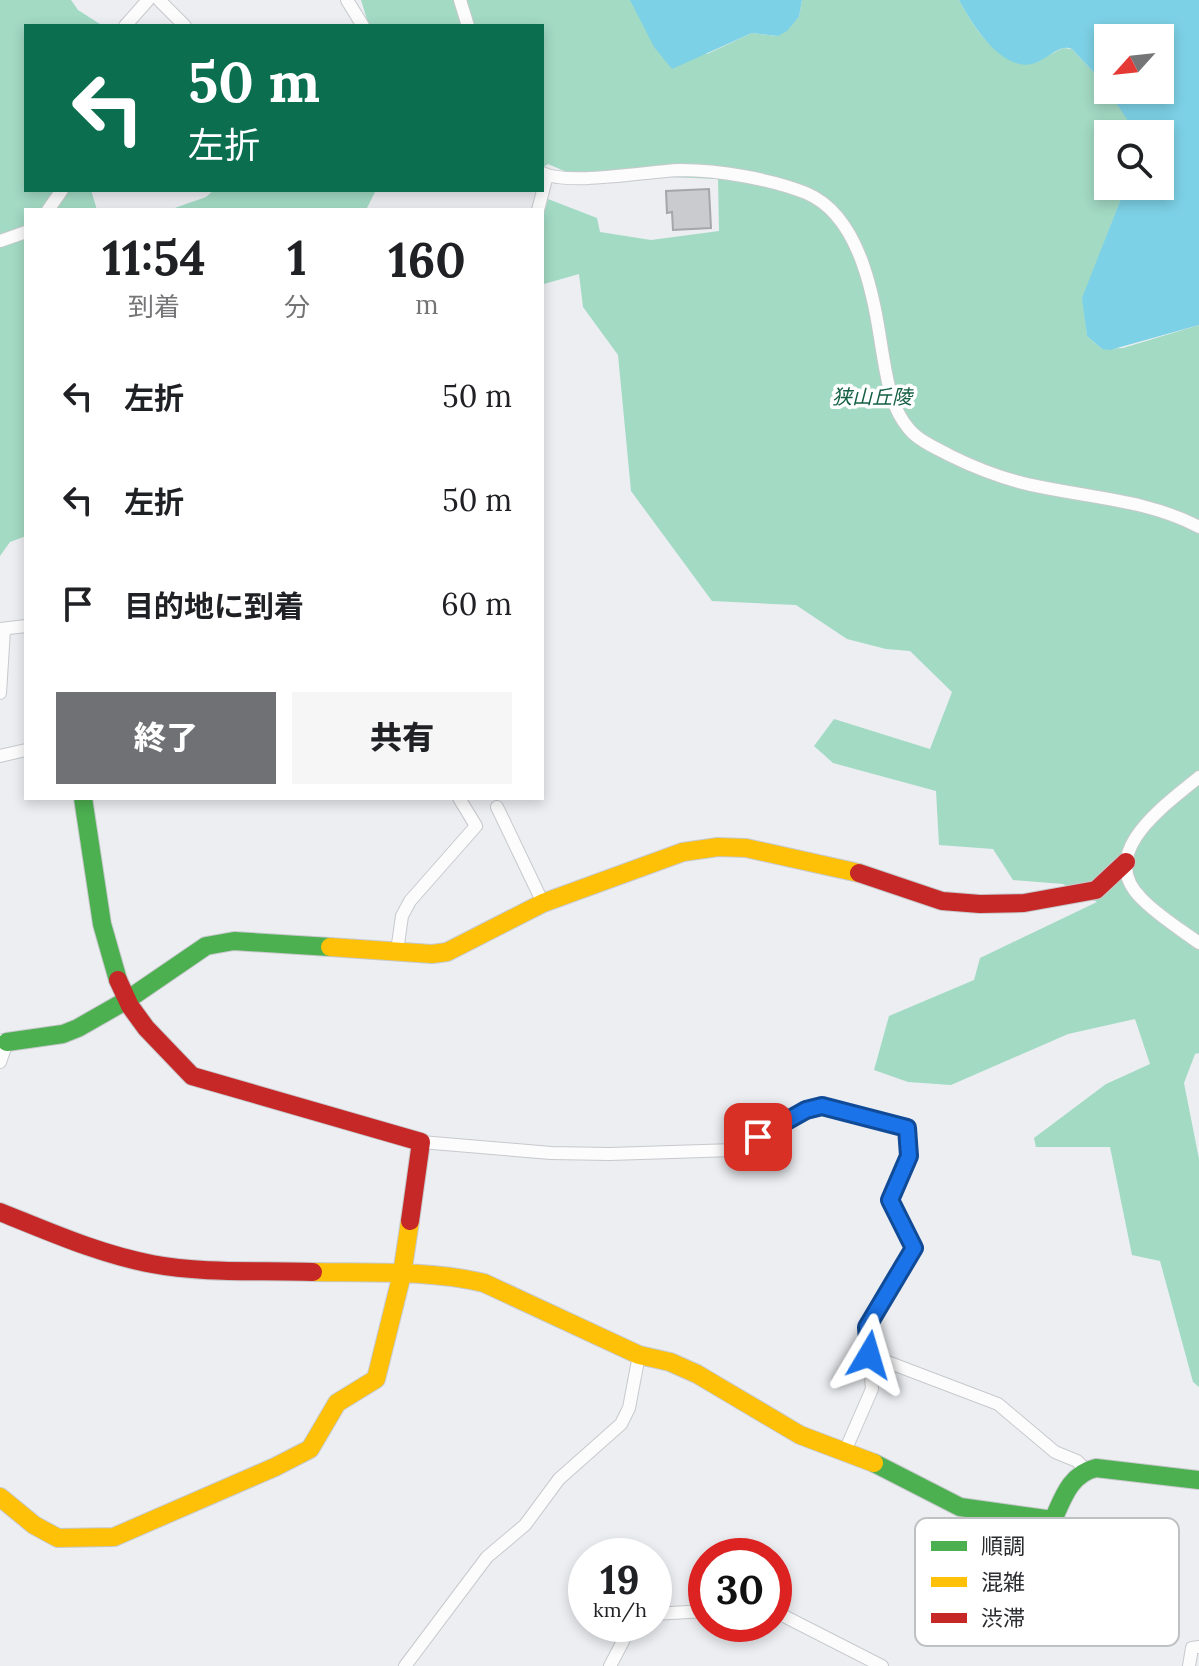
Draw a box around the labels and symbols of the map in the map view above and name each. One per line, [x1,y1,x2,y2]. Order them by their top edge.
north arrow [1094,24,1174,104]
park label: 狭山丘陵 [832,384,915,409]
pin [724,1103,792,1171]
position arrow [827,1313,911,1397]
legend [915,1518,1179,1646]
text: 順調 [981,1532,1025,1560]
speed limit sign: 30 [688,1538,792,1642]
text: 混雑 [981,1568,1025,1596]
text: 渋滞 [981,1604,1025,1632]

